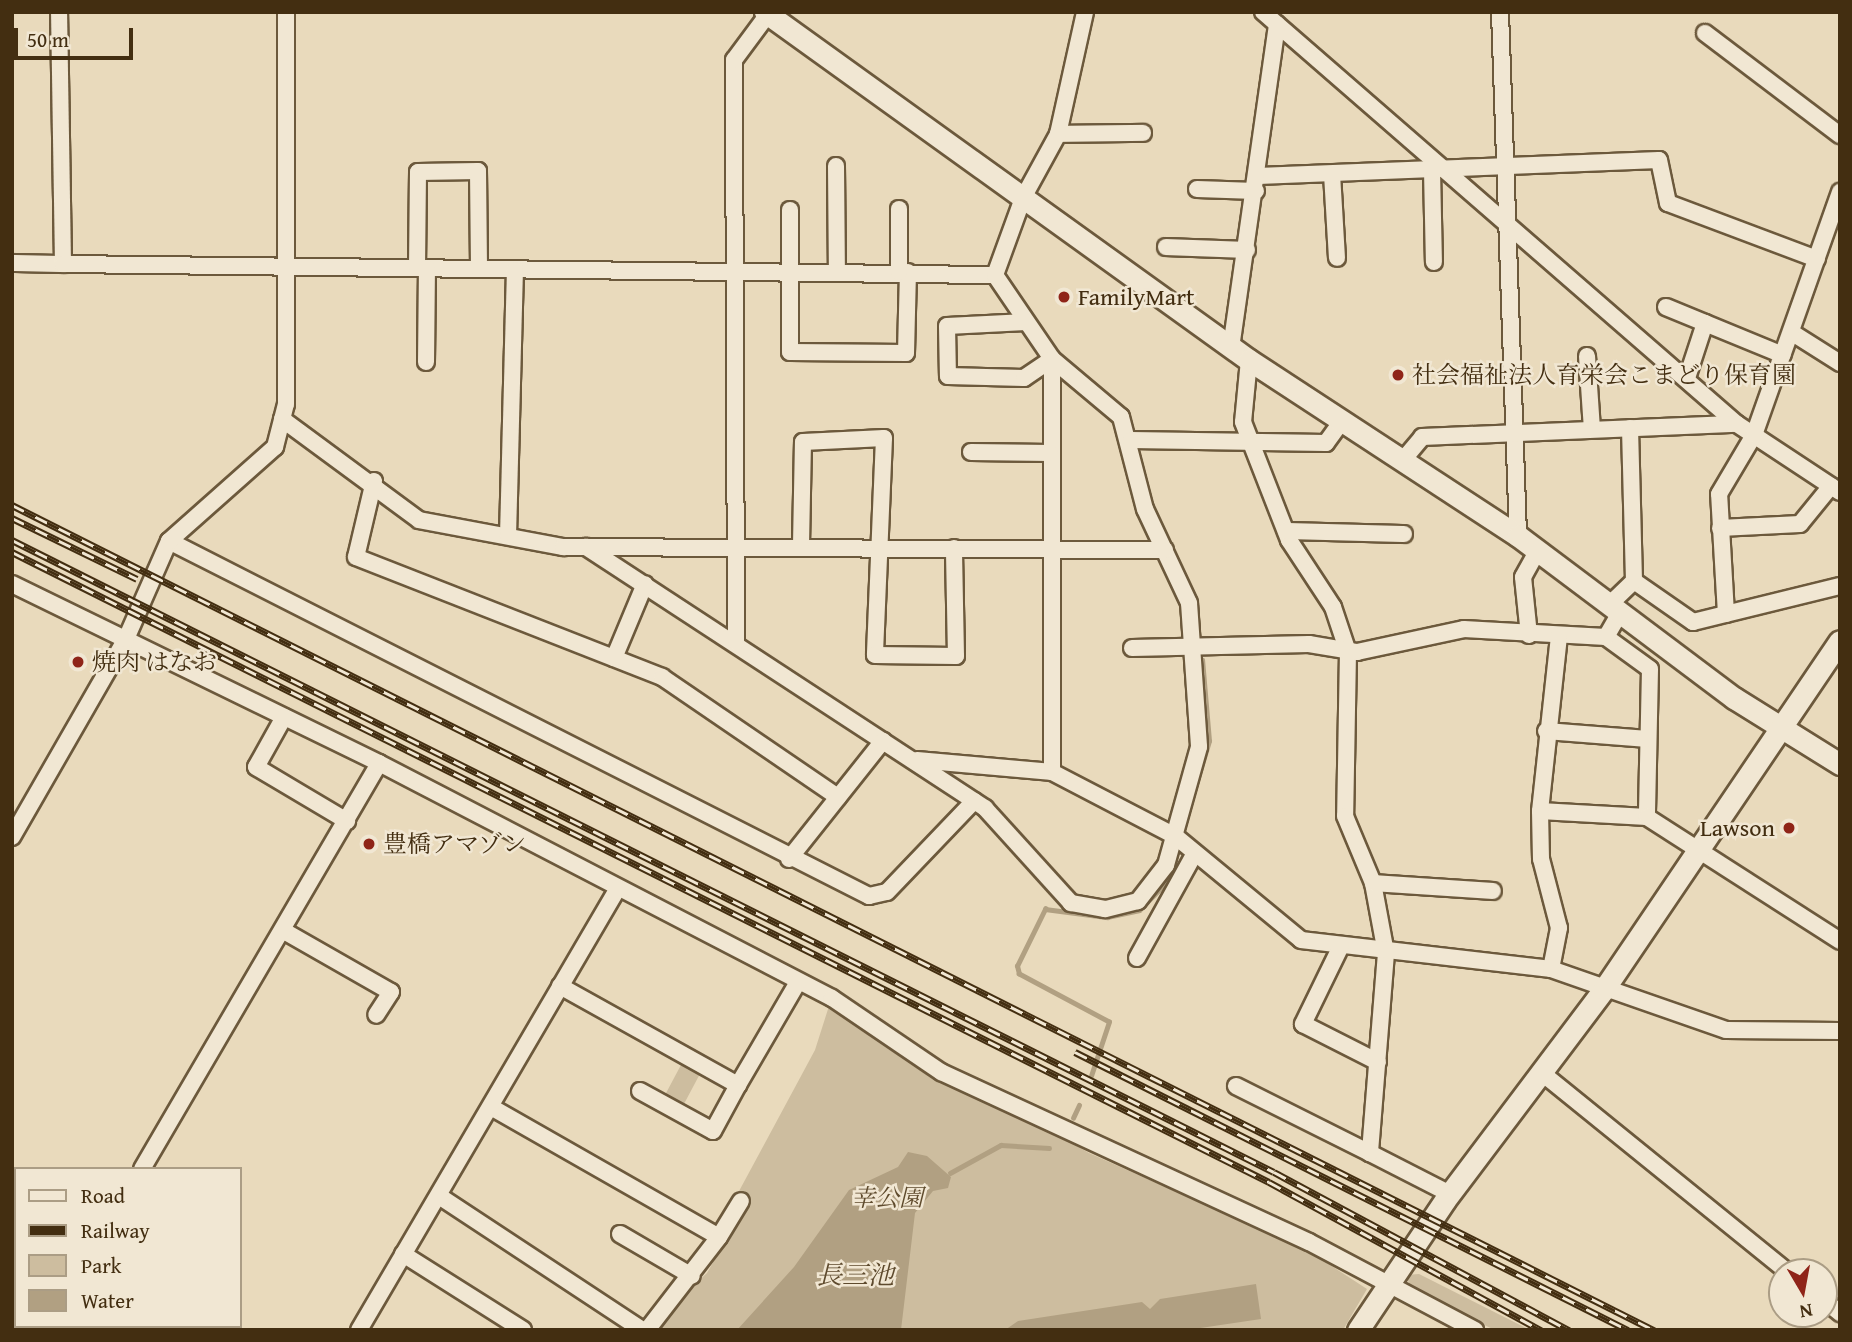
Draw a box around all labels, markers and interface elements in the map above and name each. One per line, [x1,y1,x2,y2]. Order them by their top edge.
scale bar [18,14,136,58]
text: 50 m [27,24,69,55]
place label: FamilyMart [1078,283,1195,311]
marker: FamilyMart [1056,289,1072,305]
place label: 社会福祉法人育栄会こまどり保育園 [1412,361,1796,389]
marker: 社会福祉法人育栄会こまどり保育園 [1390,367,1406,383]
place label: 焼肉 はなお [92,648,217,676]
marker: 焼肉 はなお [70,654,86,670]
place label: Lawson [1700,814,1775,842]
marker: Lawson [1781,820,1797,836]
place label: 豊橋アマゾン [383,830,527,858]
marker: 豊橋アマゾン [361,836,377,852]
legend [14,1167,242,1328]
text: Road [81,1180,125,1211]
park label: 幸公園 [851,1184,923,1212]
text: Railway [81,1215,150,1246]
text: Park [81,1250,122,1281]
north arrow [1768,1258,1838,1328]
water label: 長三池 [816,1259,894,1291]
text: Water [81,1285,134,1316]
text: N [1798,1297,1815,1327]

